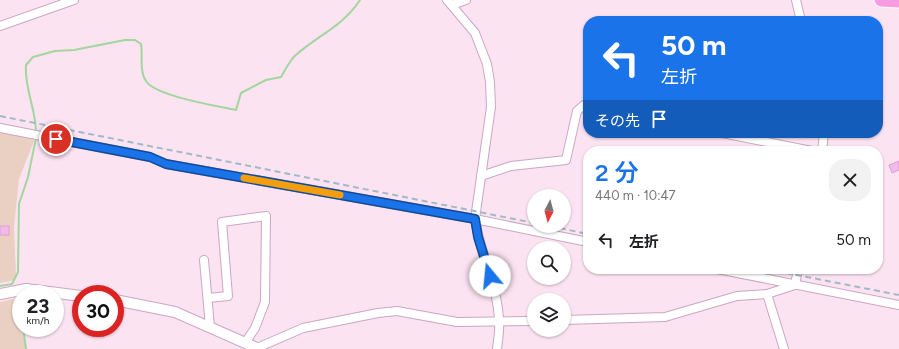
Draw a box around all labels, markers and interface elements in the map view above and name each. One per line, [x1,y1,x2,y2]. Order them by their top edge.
text: 50 m [661,28,727,62]
icon: left [595,32,647,84]
text: 左折 [661,66,697,88]
icon: arrive [648,108,670,130]
text: その先 [595,112,640,130]
pin [39,122,73,156]
icon: arrive [45,128,67,150]
text: 2 分 [595,158,639,187]
button: close [829,159,871,201]
text: 440 m · 10:47 [595,188,676,203]
north arrow [527,189,571,233]
map controls [527,189,571,337]
icon: left [595,229,617,251]
text: 50 m [836,231,871,249]
text: 左折 [629,233,659,251]
button: search [527,241,571,285]
position arrow [469,255,511,297]
speed limit sign: 30 [72,285,124,337]
button: layers [527,293,571,337]
text: 23 [27,294,49,318]
text: km/h [27,314,49,327]

